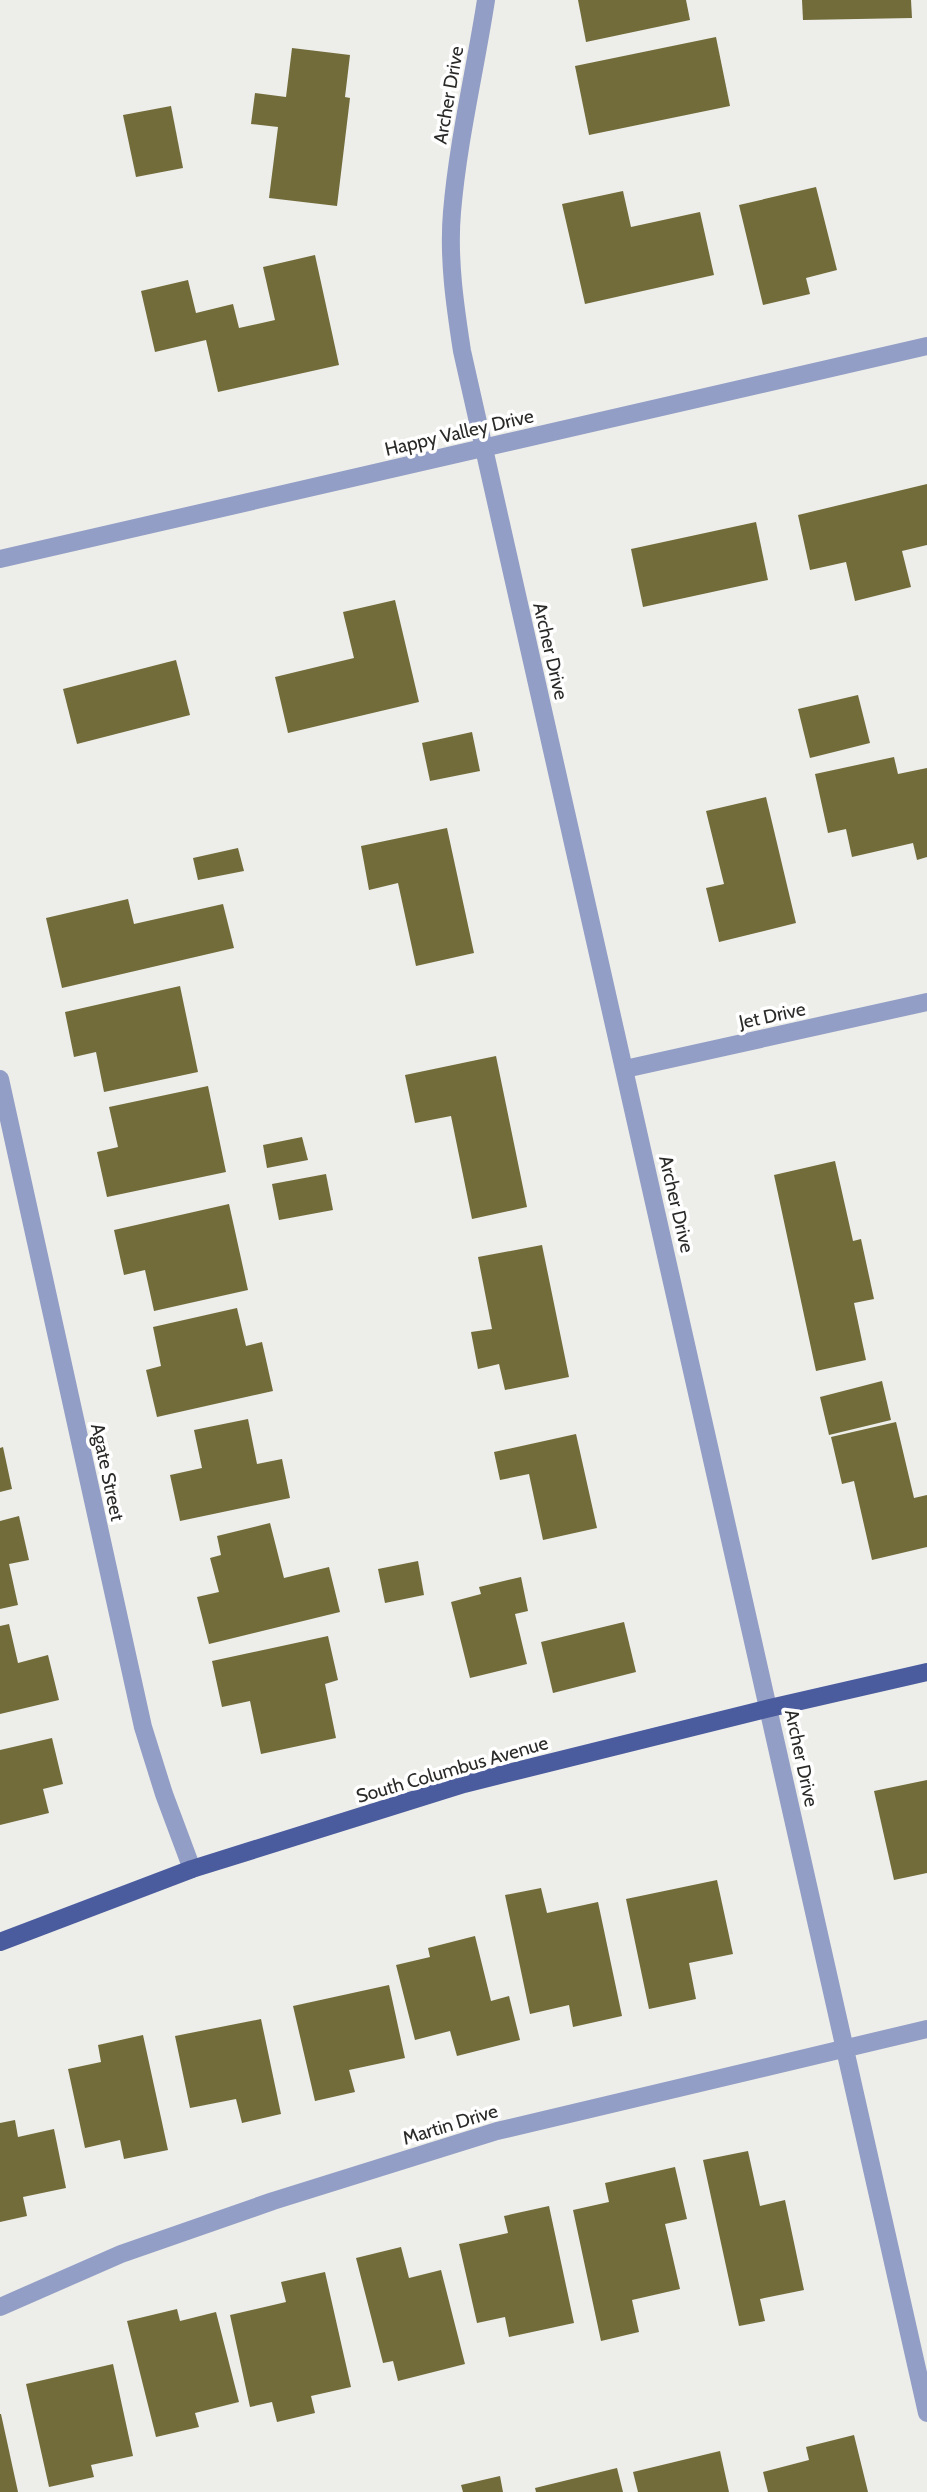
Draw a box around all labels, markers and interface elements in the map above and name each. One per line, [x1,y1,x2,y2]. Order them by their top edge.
street label: Archer Drive [429,44,468,146]
street label: Happy Valley Drive [382,404,536,461]
street label: Archer Drive [528,600,573,702]
street label: Jet Drive [736,997,808,1034]
street label: Archer Drive [654,1153,699,1255]
street label: Agate Street [86,1421,129,1524]
street label: Archer Drive [780,1707,823,1809]
street label: South Columbus Avenue [354,1731,551,1808]
street label: Martin Drive [400,2099,501,2150]

